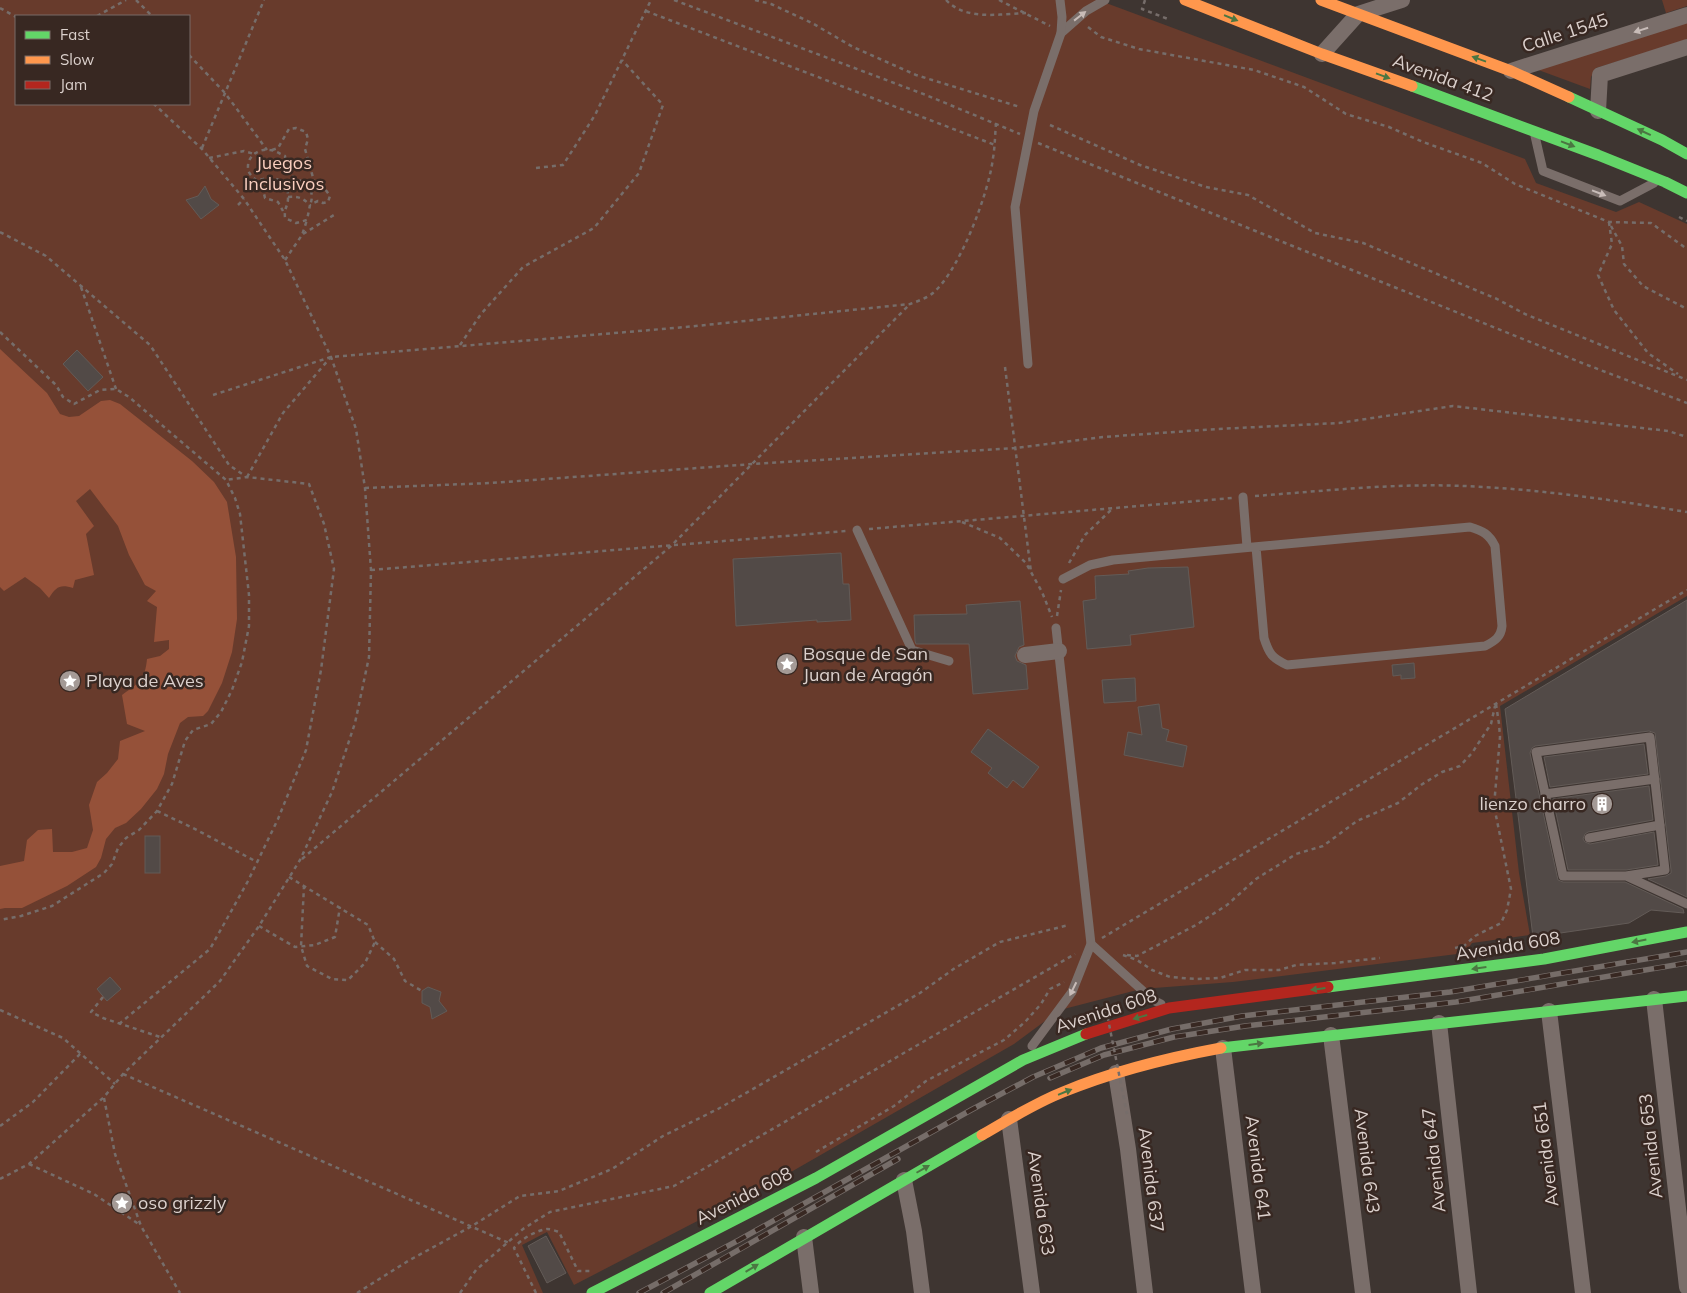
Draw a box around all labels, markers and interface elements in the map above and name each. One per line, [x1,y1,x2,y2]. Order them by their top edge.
street label: Calle 1545 [1519,8,1611,57]
one-way arrow [1073,10,1086,21]
one-way arrow [1224,14,1239,22]
legend [15,15,190,105]
text: Fast [60,25,90,44]
one-way arrow [1633,27,1648,34]
street label: Avenida 412 [1390,49,1497,106]
text: Slow [60,50,94,69]
one-way arrow [1471,55,1486,63]
one-way arrow [1375,73,1390,80]
text: Jam [60,75,87,94]
one-way arrow [1637,127,1651,135]
one-way arrow [1561,140,1576,148]
park label: Juegos Inclusivos [244,151,324,195]
one-way arrow [1592,189,1606,197]
place label: Bosque de San Juan de Aragón [803,642,933,686]
place icon: Bosque de San Juan de Aragón [775,652,799,676]
place icon: Playa de Aves [58,669,82,693]
place label: Playa de Aves [86,669,204,692]
place label: lienzo charro [1479,792,1586,815]
building icon: lienzo charro [1590,792,1614,816]
street label: Avenida 608 [1454,926,1562,965]
one-way arrow [1631,937,1647,945]
one-way arrow [1471,964,1487,972]
one-way arrow [1069,982,1077,996]
street label: Avenida 608 [1052,983,1160,1038]
one-way arrow [1310,985,1326,993]
one-way arrow [1133,1013,1148,1021]
one-way arrow [1249,1040,1265,1048]
one-way arrow [1058,1087,1073,1095]
street label: Avenida 653 [1634,1092,1667,1200]
street label: Avenida 651 [1528,1100,1563,1208]
street label: Avenida 647 [1417,1106,1450,1214]
street label: Avenida 643 [1350,1107,1385,1215]
street label: Avenida 641 [1241,1114,1276,1222]
street label: Avenida 637 [1134,1126,1169,1234]
street label: Avenida 633 [1023,1149,1060,1257]
street label: Avenida 608 [692,1161,796,1230]
one-way arrow [915,1165,930,1173]
place icon: oso grizzly [110,1191,134,1215]
place label: oso grizzly [138,1191,227,1214]
one-way arrow [744,1264,759,1272]

